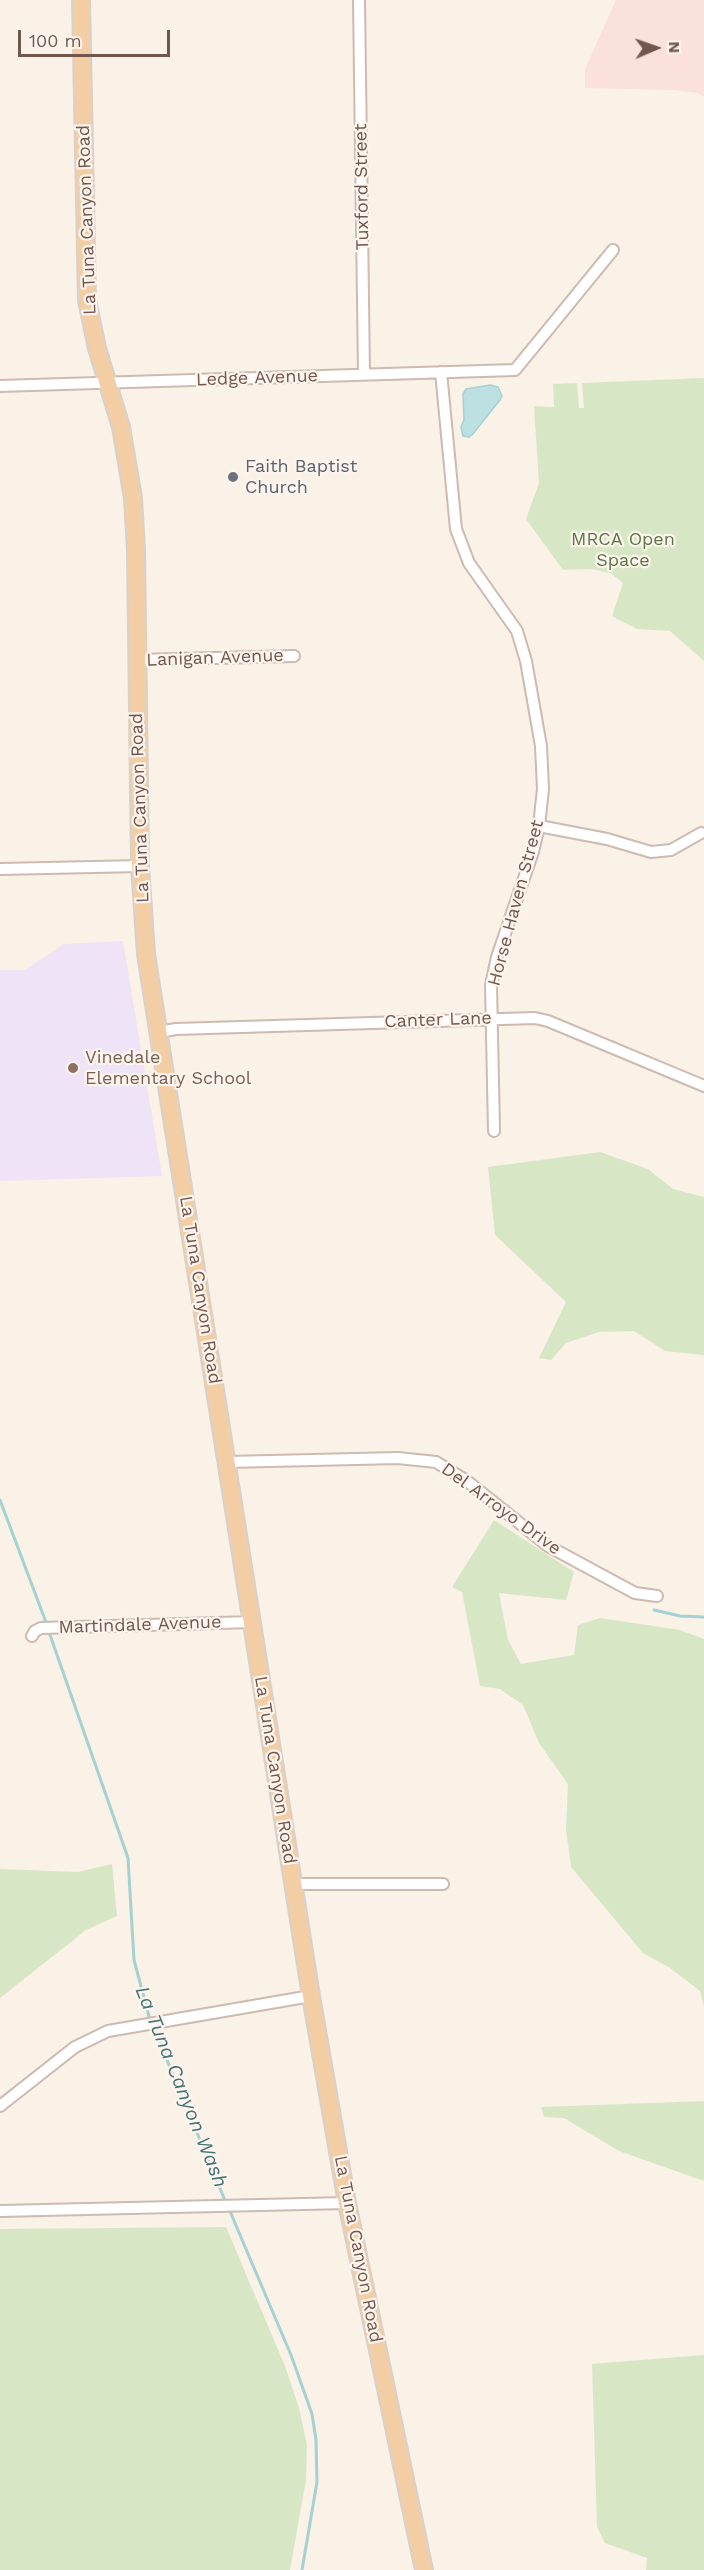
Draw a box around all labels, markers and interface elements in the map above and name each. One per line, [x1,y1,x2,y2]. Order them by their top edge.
scale bar [21,18,172,56]
north arrow [626,18,686,78]
text: 100 m [29,30,82,51]
text: N [665,41,684,54]
street label: Tuxford Street [350,123,374,251]
street label: La Tuna Canyon Road [73,125,101,315]
street label: Ledge Avenue [196,365,318,391]
place label: Faith Baptist Church [245,456,357,498]
marker: Faith Baptist Church [226,470,240,484]
park label: MRCA Open Space [571,529,675,572]
street label: Lanigan Avenue [146,645,284,671]
street label: La Tuna Canyon Road [126,713,154,903]
street label: Horse Haven Street [483,818,549,988]
street label: Canter Lane [384,1007,492,1033]
place label: Vinedale Elementary School [85,1047,251,1090]
marker: Vinedale Elementary School [66,1061,80,1075]
street label: La Tuna Canyon Road [174,1194,226,1386]
street label: Del Arroyo Drive [437,1458,565,1560]
street label: Martindale Avenue [58,1611,222,1639]
street label: La Tuna Canyon Road [249,1674,301,1866]
water label: La Tuna Canyon Wash [130,1983,232,2191]
street label: La Tuna Canyon Road [329,2154,387,2344]

